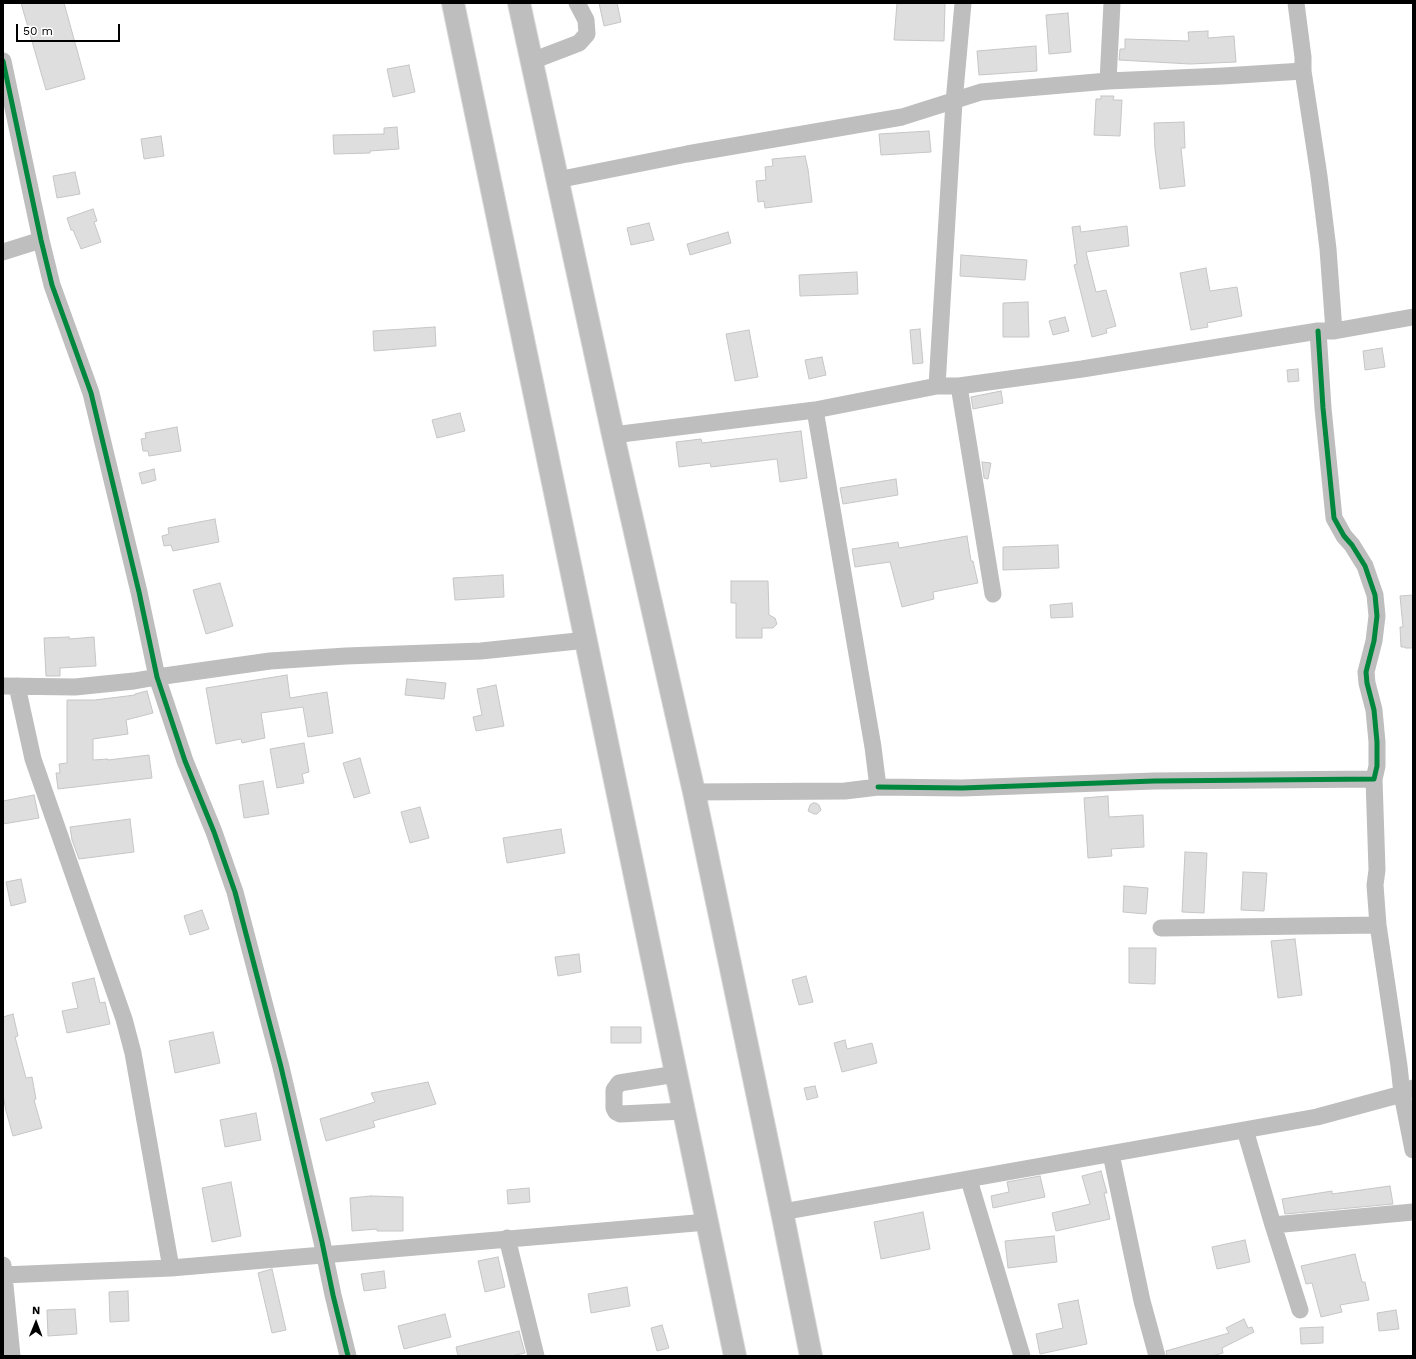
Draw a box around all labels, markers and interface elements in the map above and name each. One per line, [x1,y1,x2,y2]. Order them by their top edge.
scale bar [18,16,122,42]
text: 50 m [23,24,53,38]
north arrow [16,1303,56,1343]
text: N [32,1304,40,1317]

